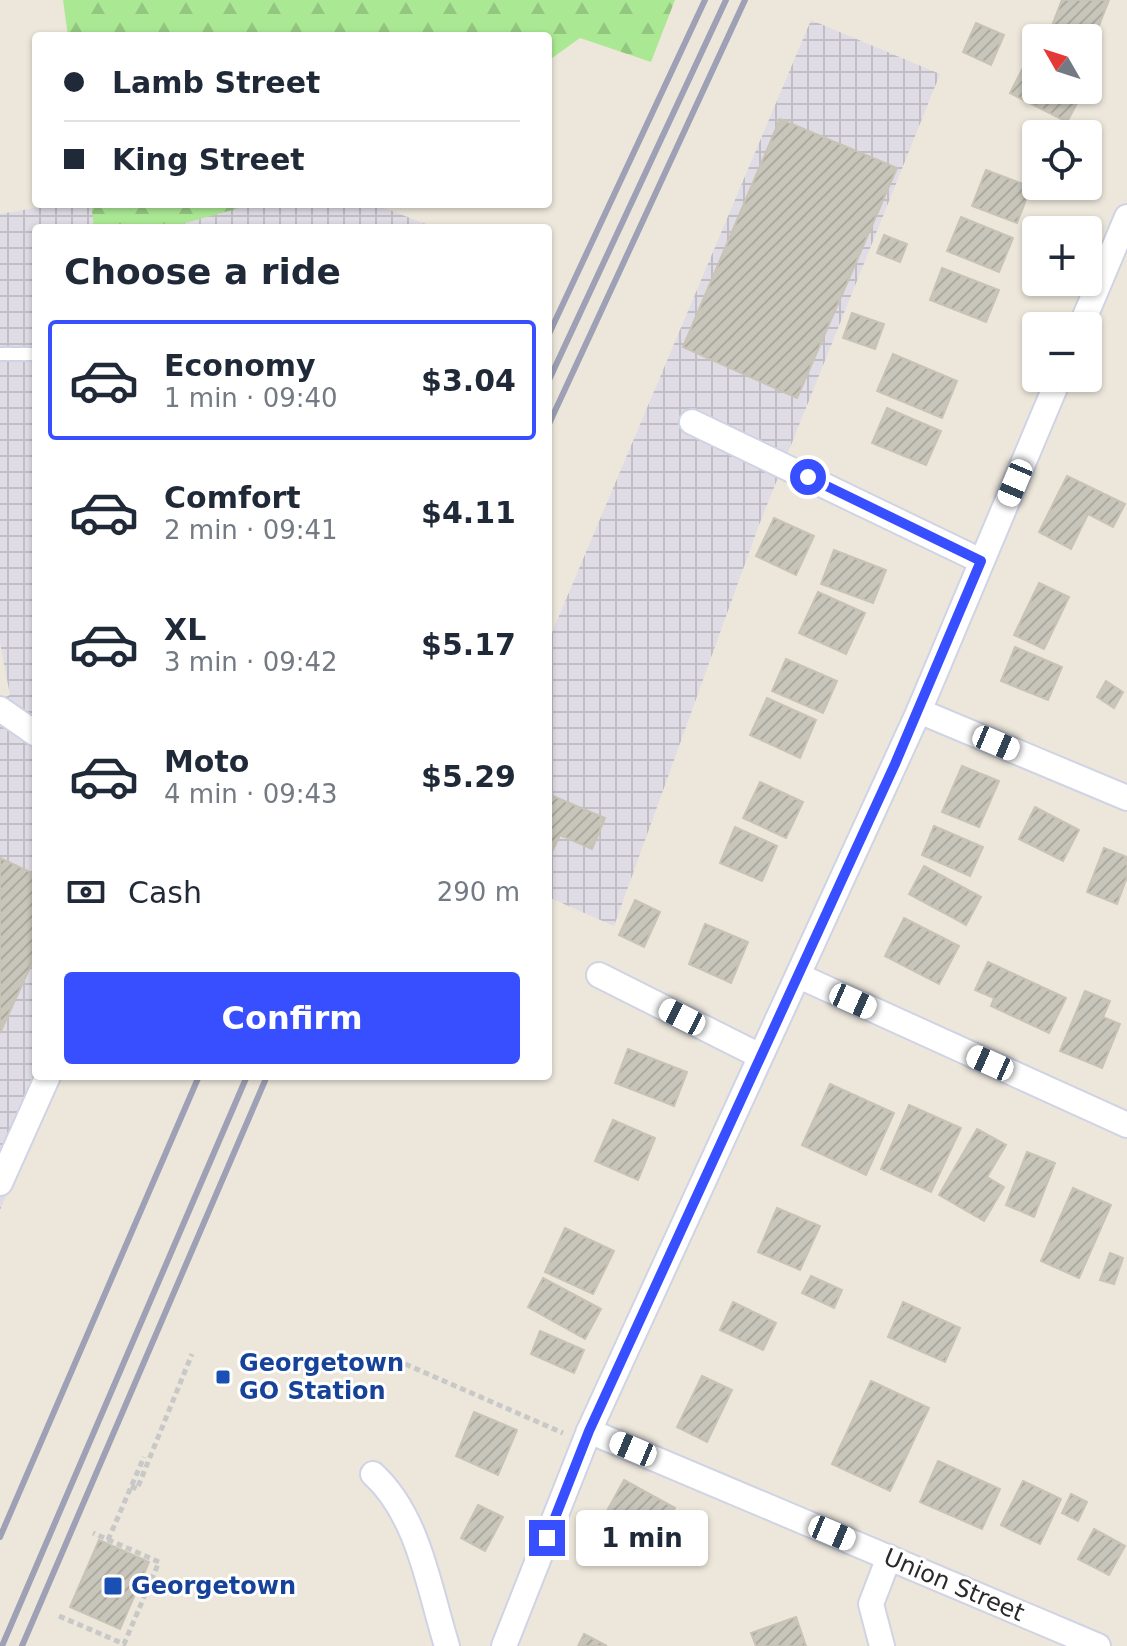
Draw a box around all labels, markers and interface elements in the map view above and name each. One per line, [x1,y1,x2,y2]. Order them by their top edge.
north arrow [1022,24,1102,104]
map controls [1022,24,1102,392]
text: Lamb Street [112,65,320,100]
button: locate [1022,120,1102,200]
text: King Street [112,142,305,177]
button: + [1022,216,1102,296]
text: Choose a ride [64,251,341,292]
button: − [1022,312,1102,392]
icon: car [68,344,140,416]
text: Economy [164,348,316,383]
text: $3.04 [421,363,516,398]
text: 1 min · 09:40 [164,383,338,413]
car [995,456,1035,510]
route start [790,459,826,495]
icon: car [68,476,140,548]
text: Comfort [164,480,301,515]
text: $4.11 [421,495,516,530]
text: 2 min · 09:41 [164,515,338,545]
icon: car [68,608,140,680]
text: XL [164,612,206,647]
text: $5.17 [421,627,516,662]
text: 3 min · 09:42 [164,647,338,677]
car [969,723,1023,763]
icon: car [68,740,140,812]
text: Moto [164,744,249,779]
text: $5.29 [421,759,516,794]
text: 4 min · 09:43 [164,779,338,809]
icon: cash [64,870,108,914]
text: Cash [128,875,202,910]
text: 290 m [437,877,520,907]
button: Confirm [64,972,520,1064]
car [826,980,880,1022]
car [655,995,709,1039]
car [963,1042,1017,1084]
place label: Georgetown GO Station [239,1349,404,1405]
marker: Georgetown GO Station [214,1368,232,1386]
car [606,1429,660,1469]
callout: 1 min [575,1510,707,1566]
car [805,1513,859,1553]
route end [529,1520,565,1556]
text: 1 min [601,1523,683,1553]
street label: Union Street [880,1543,1028,1627]
place label: Georgetown [131,1572,296,1600]
marker: Georgetown [102,1575,124,1597]

